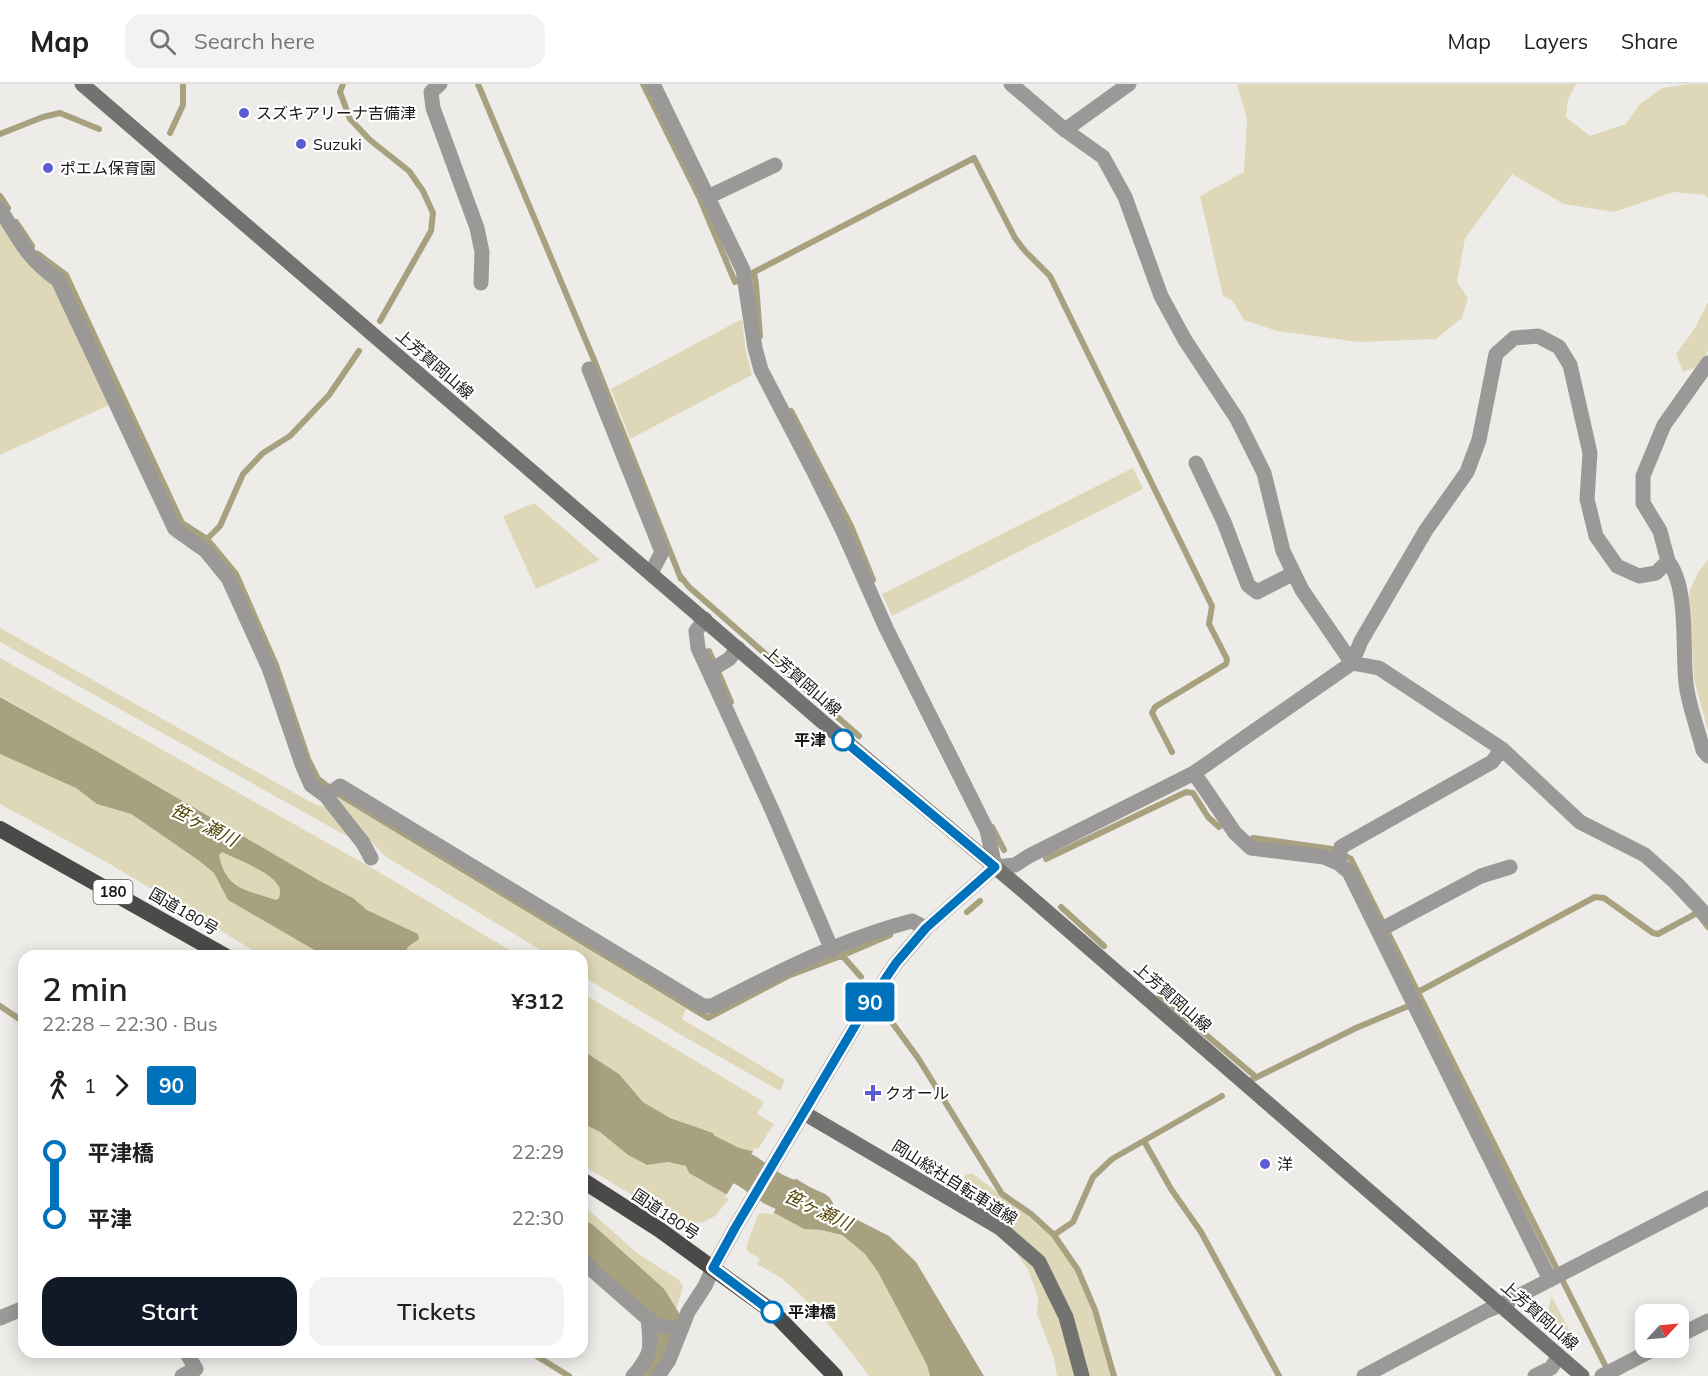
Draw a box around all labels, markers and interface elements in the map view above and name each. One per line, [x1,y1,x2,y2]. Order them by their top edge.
search box [125,14,545,68]
text: Map [30,24,89,59]
icon: search [146,25,179,58]
text: Search here [194,27,315,55]
text: Map [1448,28,1491,54]
text: Layers [1524,28,1588,54]
text: Share [1621,28,1678,54]
place label: スズキアリーナ吉備津 [256,103,416,123]
marker: スズキアリーナ吉備津 [237,106,251,120]
place label: Suzuki [313,134,362,154]
marker: Suzuki [294,137,308,151]
place label: ポエム保育園 [60,158,156,178]
marker: ポエム保育園 [41,161,55,175]
street label: 上芳賀岡山線 [392,325,478,403]
street label: 上芳賀岡山線 [760,642,846,720]
marker: 平津 [832,729,854,751]
place label: 平津 [794,730,826,750]
water label: 笹ヶ瀬川 [167,798,243,852]
road number: 180 [94,880,132,904]
street label: 国道180号 [146,883,222,939]
street label: 上芳賀岡山線 [1130,958,1216,1036]
text: 2 min [42,968,128,1009]
line badge: 90 [843,982,897,1022]
text: ¥312 [511,987,564,1015]
text: 90 [857,989,883,1015]
text: 22:28 – 22:30 · Bus [42,1011,218,1036]
icon: walk [42,1069,75,1102]
icon: forward [105,1069,138,1102]
text: 90 [159,1072,184,1098]
text: 1 [84,1073,96,1098]
place label: クオール [885,1083,949,1103]
marker: クオール [866,1086,880,1100]
street label: 岡山総社自転車道線 [889,1135,1021,1229]
text: 平津橋 [88,1139,154,1167]
text: 22:29 [511,1139,564,1164]
place label: 洋 [1277,1154,1293,1174]
marker: 洋 [1258,1157,1272,1171]
street label: 国道180号 [629,1184,703,1244]
water label: 笹ヶ瀬川 [781,1184,858,1236]
text: 平津 [88,1205,132,1233]
text: 22:30 [511,1205,564,1230]
street label: 上芳賀岡山線 [1497,1276,1583,1354]
button: Start [42,1277,297,1346]
button: Tickets [309,1277,564,1346]
marker: 平津橋 [761,1301,783,1323]
place label: 平津橋 [788,1302,836,1322]
north arrow [1635,1304,1689,1358]
map controls [1635,1304,1689,1358]

